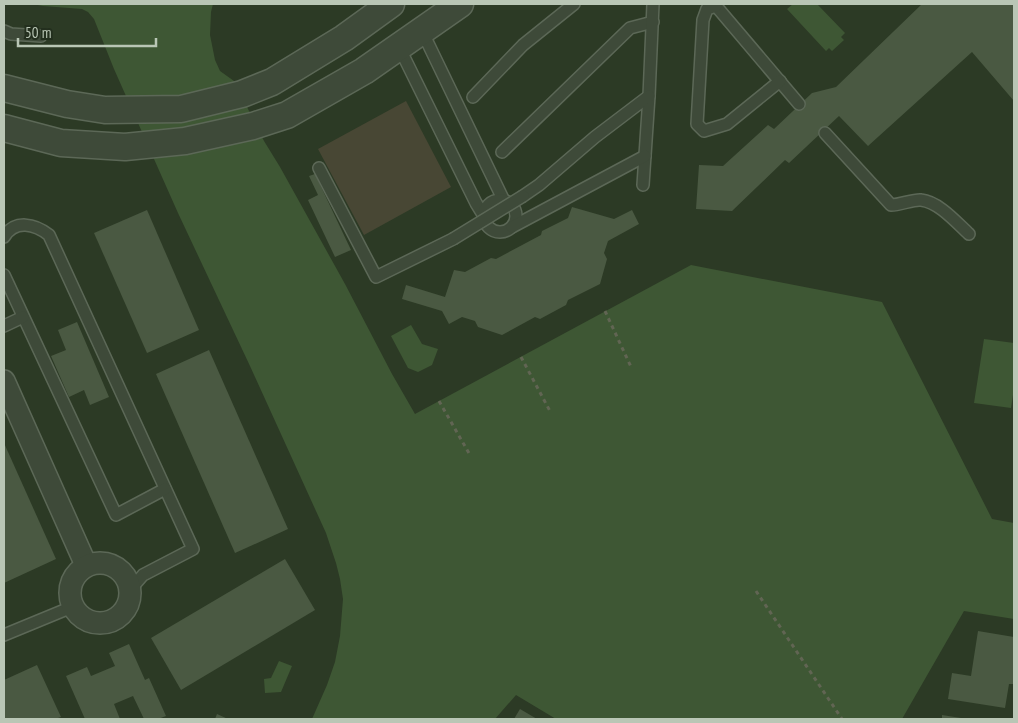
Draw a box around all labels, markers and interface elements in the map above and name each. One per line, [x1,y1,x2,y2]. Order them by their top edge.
scale bar [18,15,155,47]
text: 50 m [25,23,51,42]

